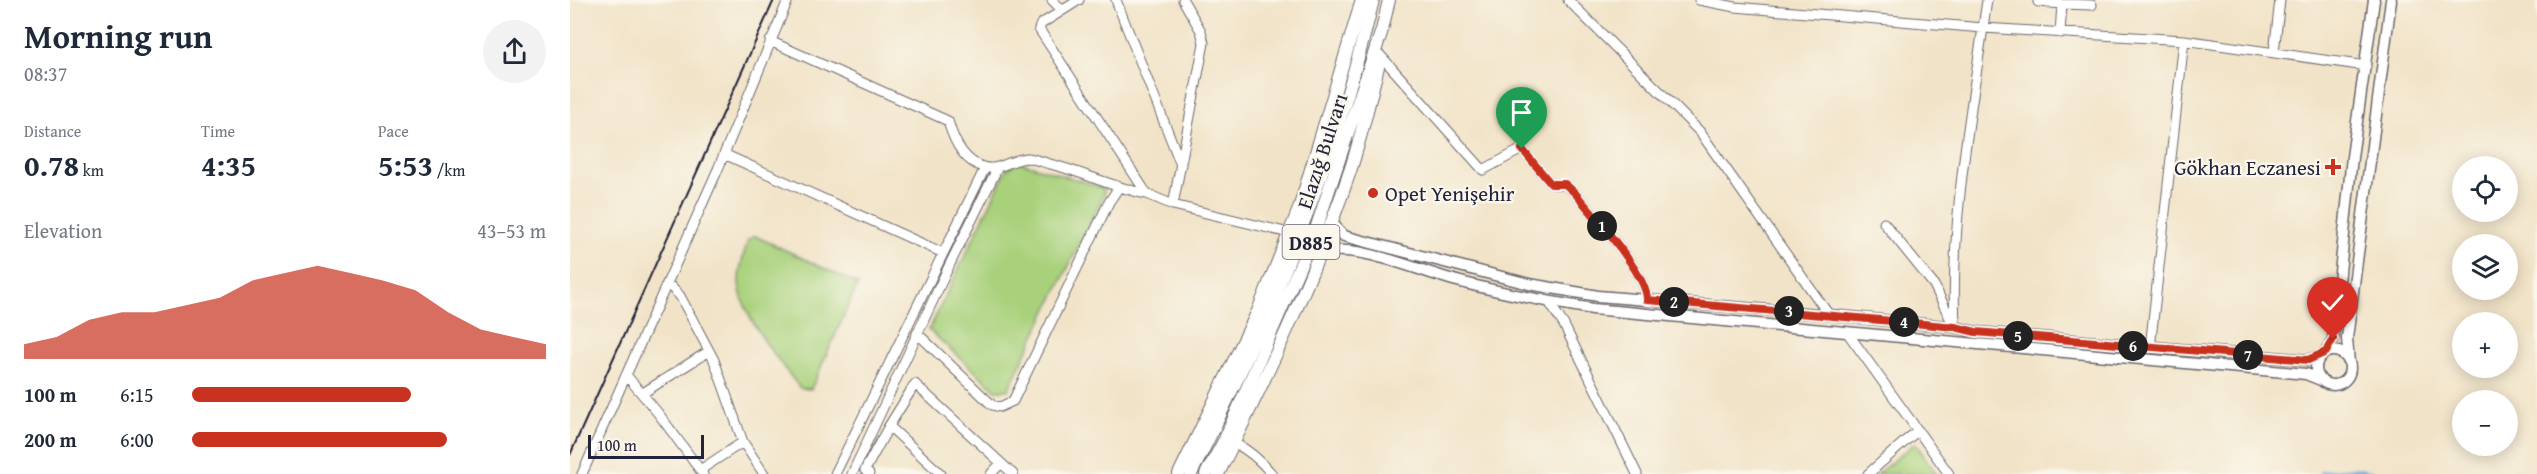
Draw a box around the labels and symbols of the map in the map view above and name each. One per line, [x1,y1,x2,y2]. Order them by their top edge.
pin [1496,87,1547,149]
street label: Elazığ Bulvarı [1289,89,1355,213]
place label: Gökhan Eczanesi [2174,152,2321,183]
marker: Gökhan Eczanesi [2326,160,2340,174]
place label: Opet Yenişehir [1385,178,1515,209]
marker: Opet Yenişehir [1366,186,1380,200]
pin: 1 [1587,211,1617,241]
road number: D885 [1282,225,1340,259]
pin [2307,277,2358,339]
pin: 2 [1659,287,1689,317]
pin: 3 [1774,296,1804,326]
pin: 4 [1889,307,1919,337]
pin: 5 [2003,321,2033,351]
pin: 6 [2118,331,2148,361]
pin: 7 [2233,340,2263,370]
scale bar [588,432,704,460]

